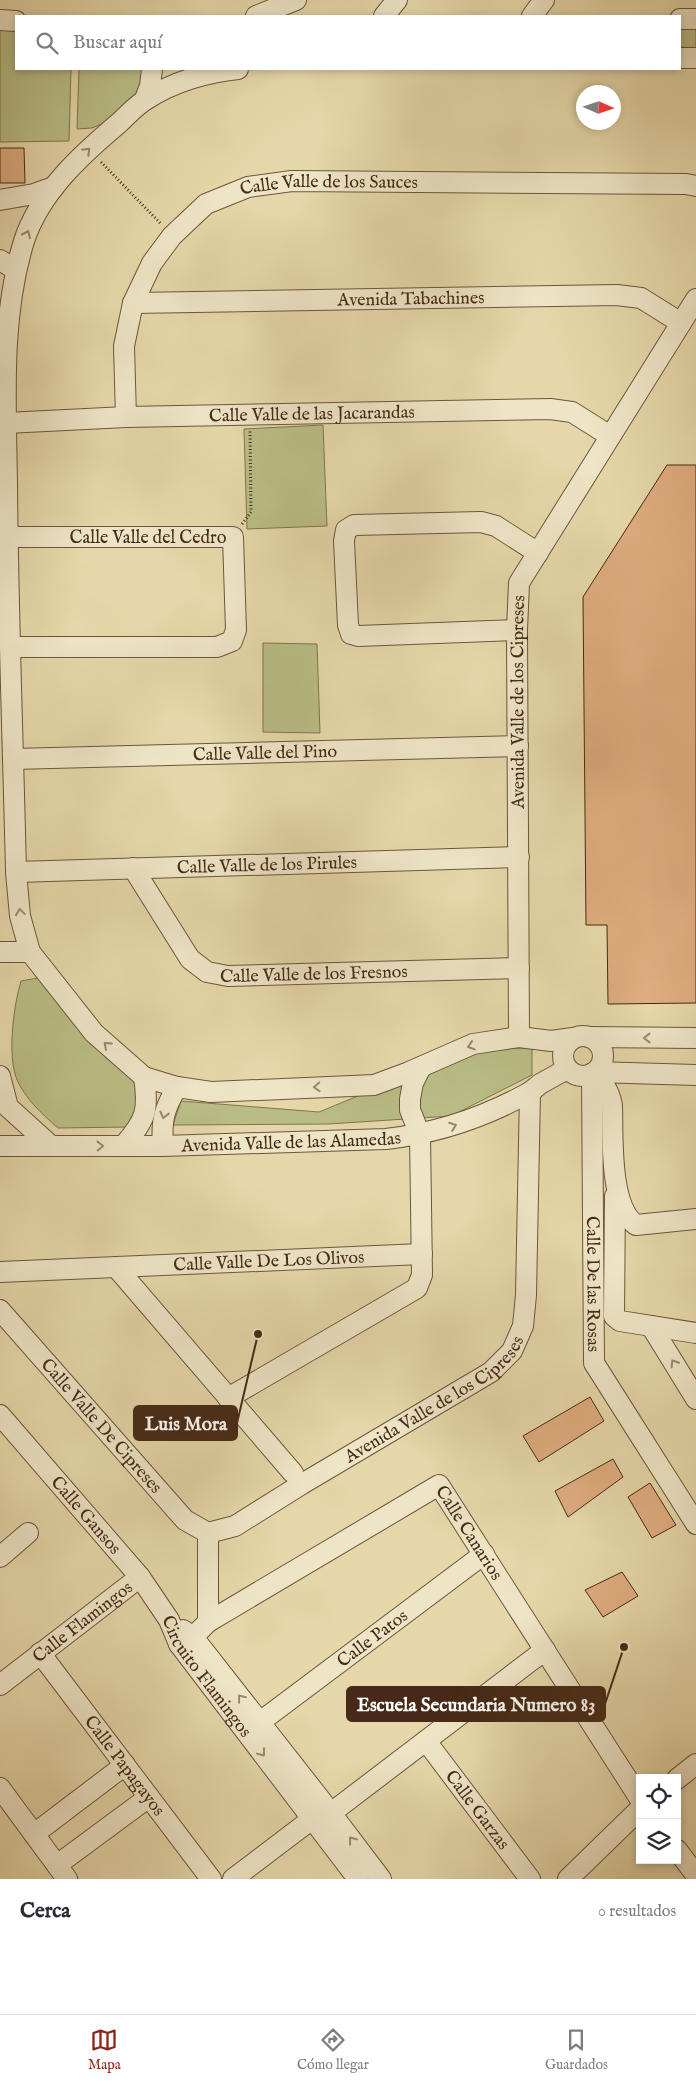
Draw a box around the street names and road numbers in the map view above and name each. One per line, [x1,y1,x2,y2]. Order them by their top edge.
street label: Calle Valle de los Sauces [237,171,418,202]
street label: Avenida Tabachines [336,287,485,313]
street label: Calle Valle de las Jacarandas [209,402,415,428]
street label: Calle Valle del Cedro [70,527,227,550]
street label: Avenida Valle de los Cipreses [507,595,531,810]
street label: Calle Valle del Pino [193,741,338,767]
street label: Calle Valle de los Pirules [176,852,357,880]
street label: Calle Valle de los Fresnos [218,961,408,990]
street label: Avenida Valle de las Alamedas [180,1127,402,1158]
street label: Calle De las Rosas [580,1216,604,1352]
street label: Calle Valle De Los Olivos [173,1246,365,1278]
street label: Avenida Valle de los Cipreses [340,1333,530,1470]
street label: Calle Valle De Cipreses [35,1354,166,1499]
street label: Calle Gansos [45,1472,125,1560]
street label: Calle Canarios [429,1482,507,1585]
street label: Calle Flamingos [28,1577,138,1669]
street label: Calle Patos [333,1605,413,1673]
street label: Circuito Flamingos [155,1612,256,1743]
street label: Calle Papagayos [78,1711,169,1821]
street label: Calle Garzas [439,1766,514,1855]

